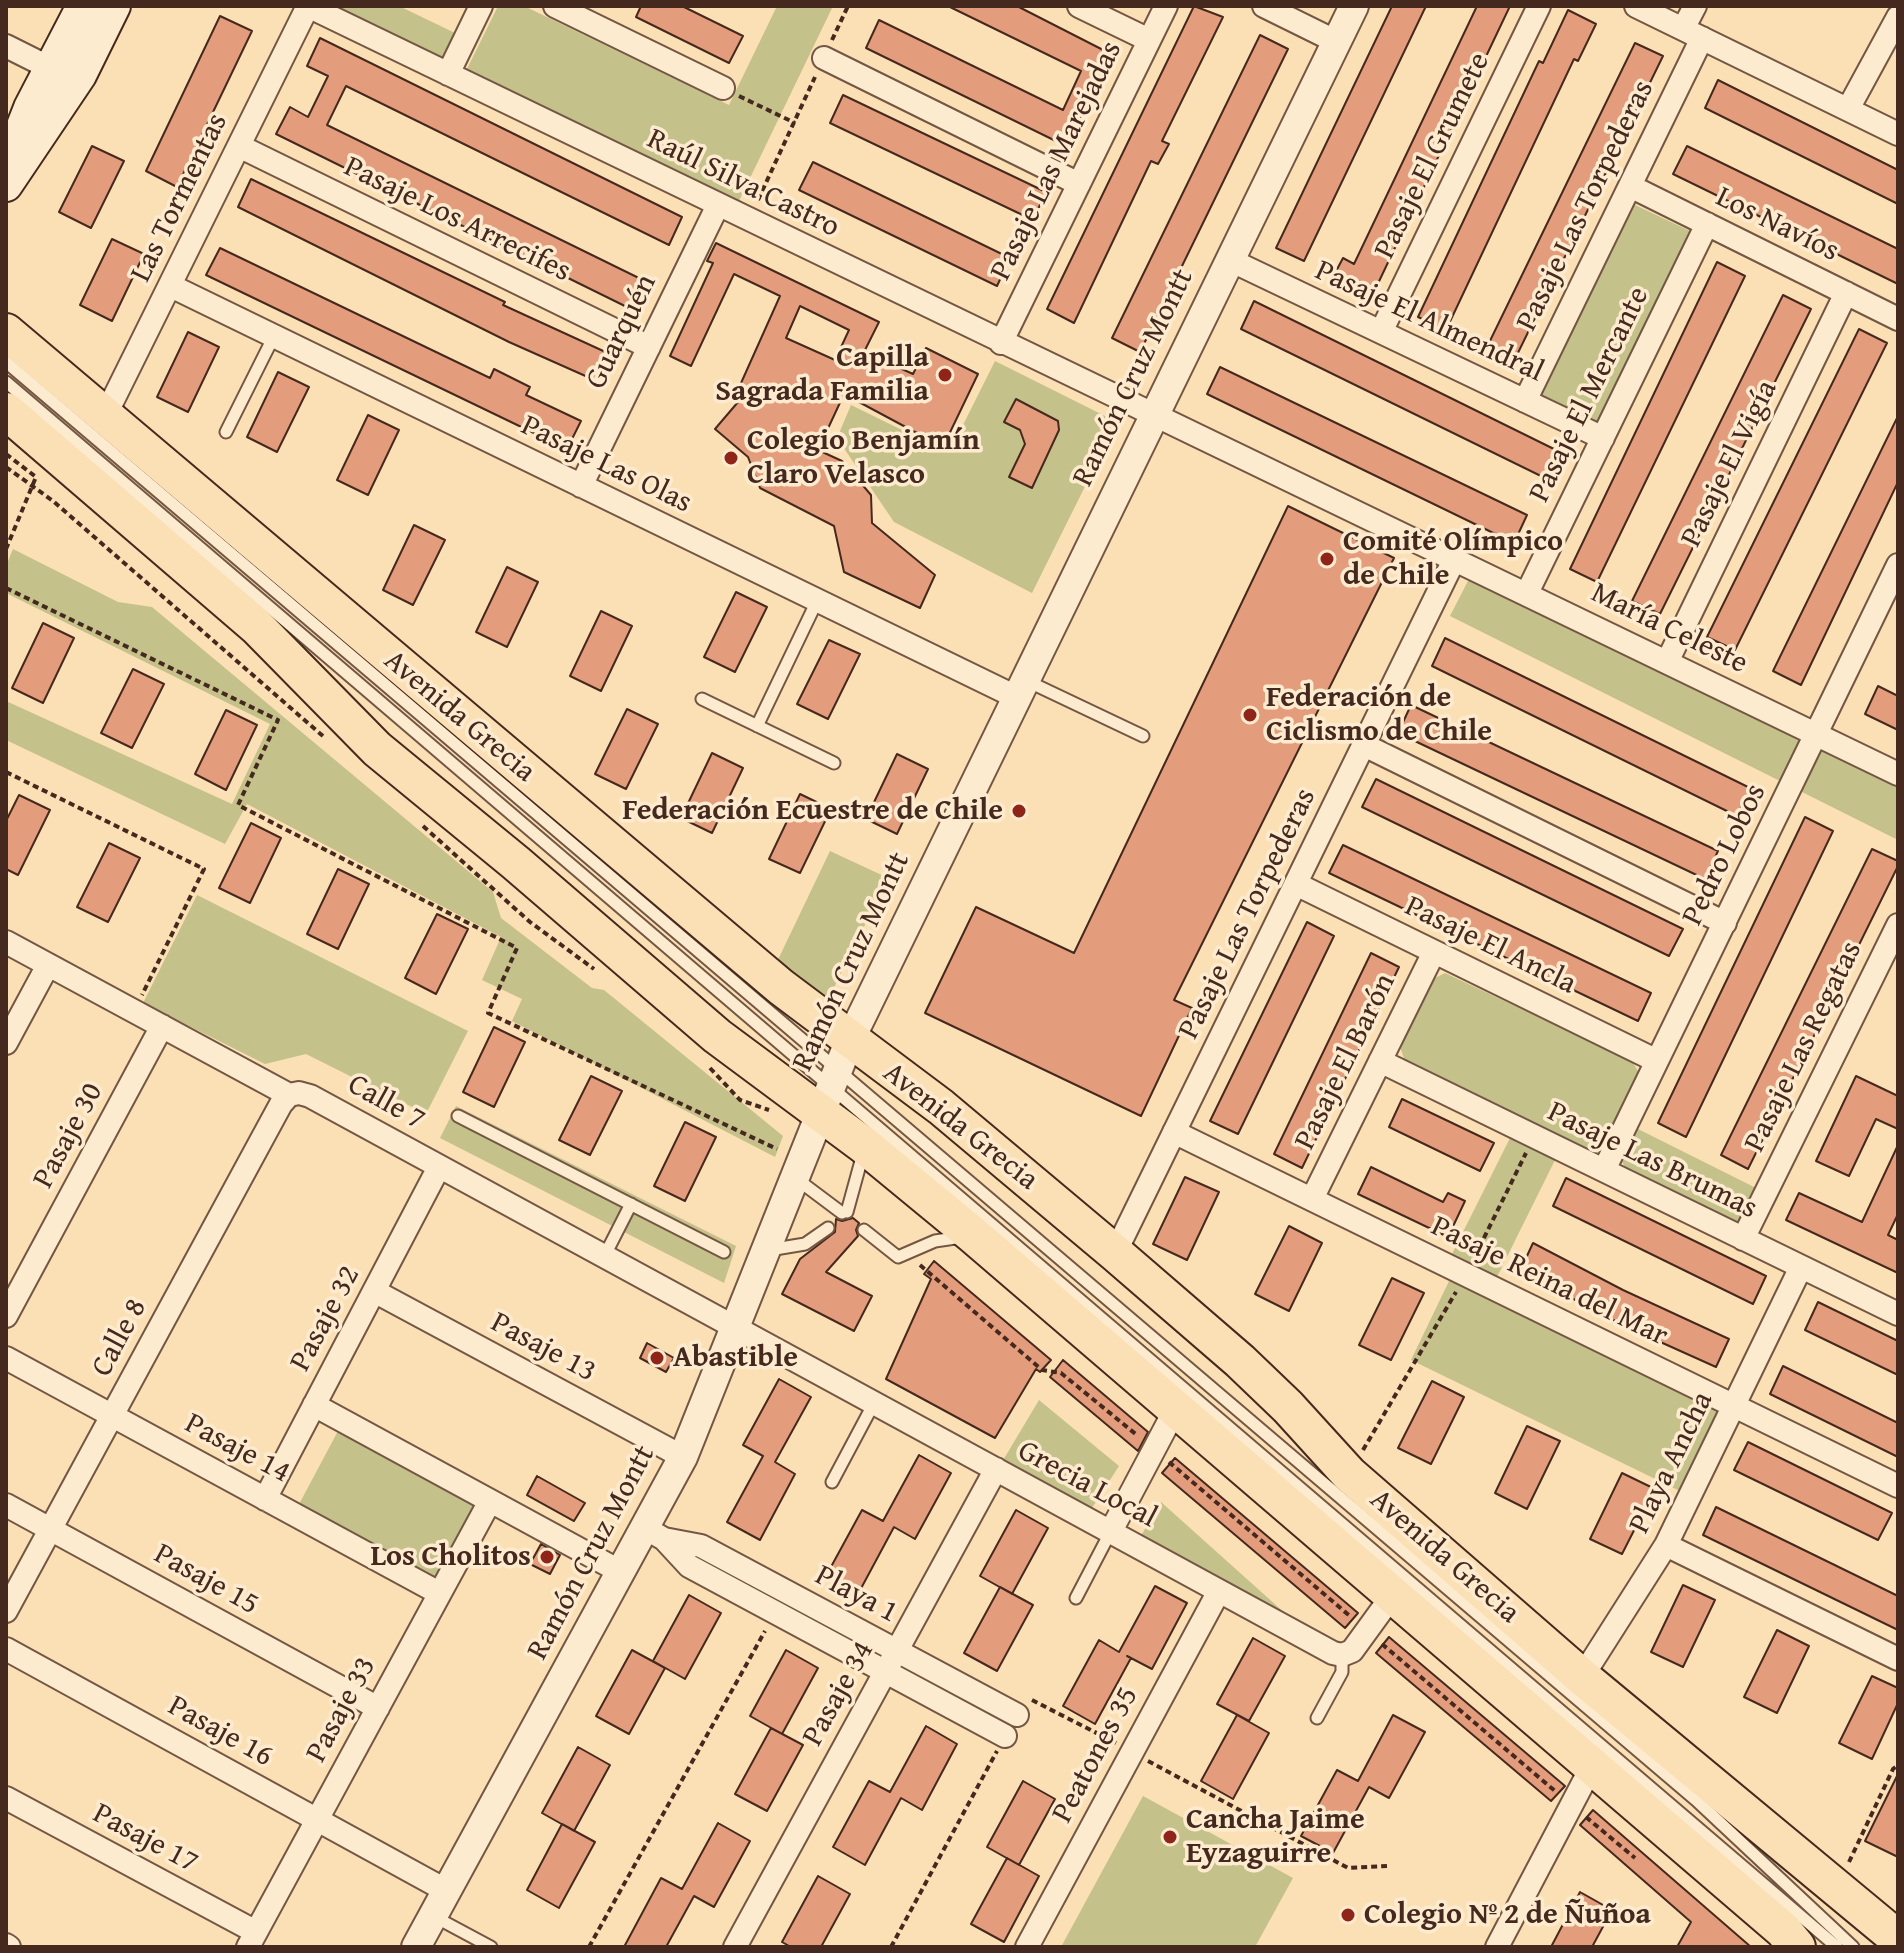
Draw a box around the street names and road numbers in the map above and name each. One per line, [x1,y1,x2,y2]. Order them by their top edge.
street label: Pasaje Las Marejadas [983,36,1131,286]
street label: Pasaje El Grumete [1368,47,1498,265]
street label: Pasaje Las Torpederas [1510,75,1662,337]
street label: Las Tormentas [124,108,236,288]
street label: Raúl Silva Castro [641,122,845,246]
street label: Pasaje Los Arrecifes [338,150,576,290]
street label: Los Navíos [1710,180,1844,270]
street label: Pasaje El Almendral [1309,253,1549,391]
street label: Ramón Cruz Montt [1066,263,1202,493]
street label: Guarquén [579,269,665,395]
street label: Pasaje El Mercante [1522,282,1658,508]
street label: Pasaje El Vigía [1674,375,1786,553]
street label: Pasaje Las Olas [515,408,697,522]
street label: María Celeste [1585,576,1753,682]
street label: Avenida Grecia [376,643,542,791]
street label: Pedro Lobos [1675,778,1775,932]
street label: Pasaje Las Torpederas [1172,783,1324,1045]
street label: Ramón Cruz Montt [786,847,918,1077]
street label: Pasaje El Ancla [1399,889,1581,1003]
street label: Pasaje Las Regatas [1737,936,1871,1158]
street label: Pasaje El Barón [1288,968,1404,1156]
street label: Avenida Grecia [875,1055,1045,1199]
street label: Calle 7 [341,1067,431,1139]
street label: Pasaje 30 [26,1077,112,1195]
street label: Pasaje Las Brumas [1541,1095,1763,1227]
street label: Pasaje Reina del Mar [1425,1209,1673,1355]
street label: Pasaje 32 [283,1260,369,1378]
street label: Calle 8 [85,1293,155,1383]
street label: Pasaje 13 [484,1305,602,1391]
street label: Playa Ancha [1622,1386,1722,1540]
street label: Pasaje 14 [178,1406,296,1492]
street label: Grecia Local [1011,1433,1163,1537]
street label: Ramón Cruz Montt [520,1440,664,1666]
street label: Avenida Grecia [1362,1482,1526,1632]
street label: Pasaje 15 [147,1537,265,1623]
street label: Playa 1 [809,1558,903,1632]
street label: Pasaje 34 [796,1635,882,1753]
street label: Pasaje 33 [299,1651,385,1769]
street label: Peatones 35 [1045,1681,1147,1829]
street label: Pasaje 16 [161,1689,279,1775]
street label: Pasaje 17 [86,1796,204,1882]

